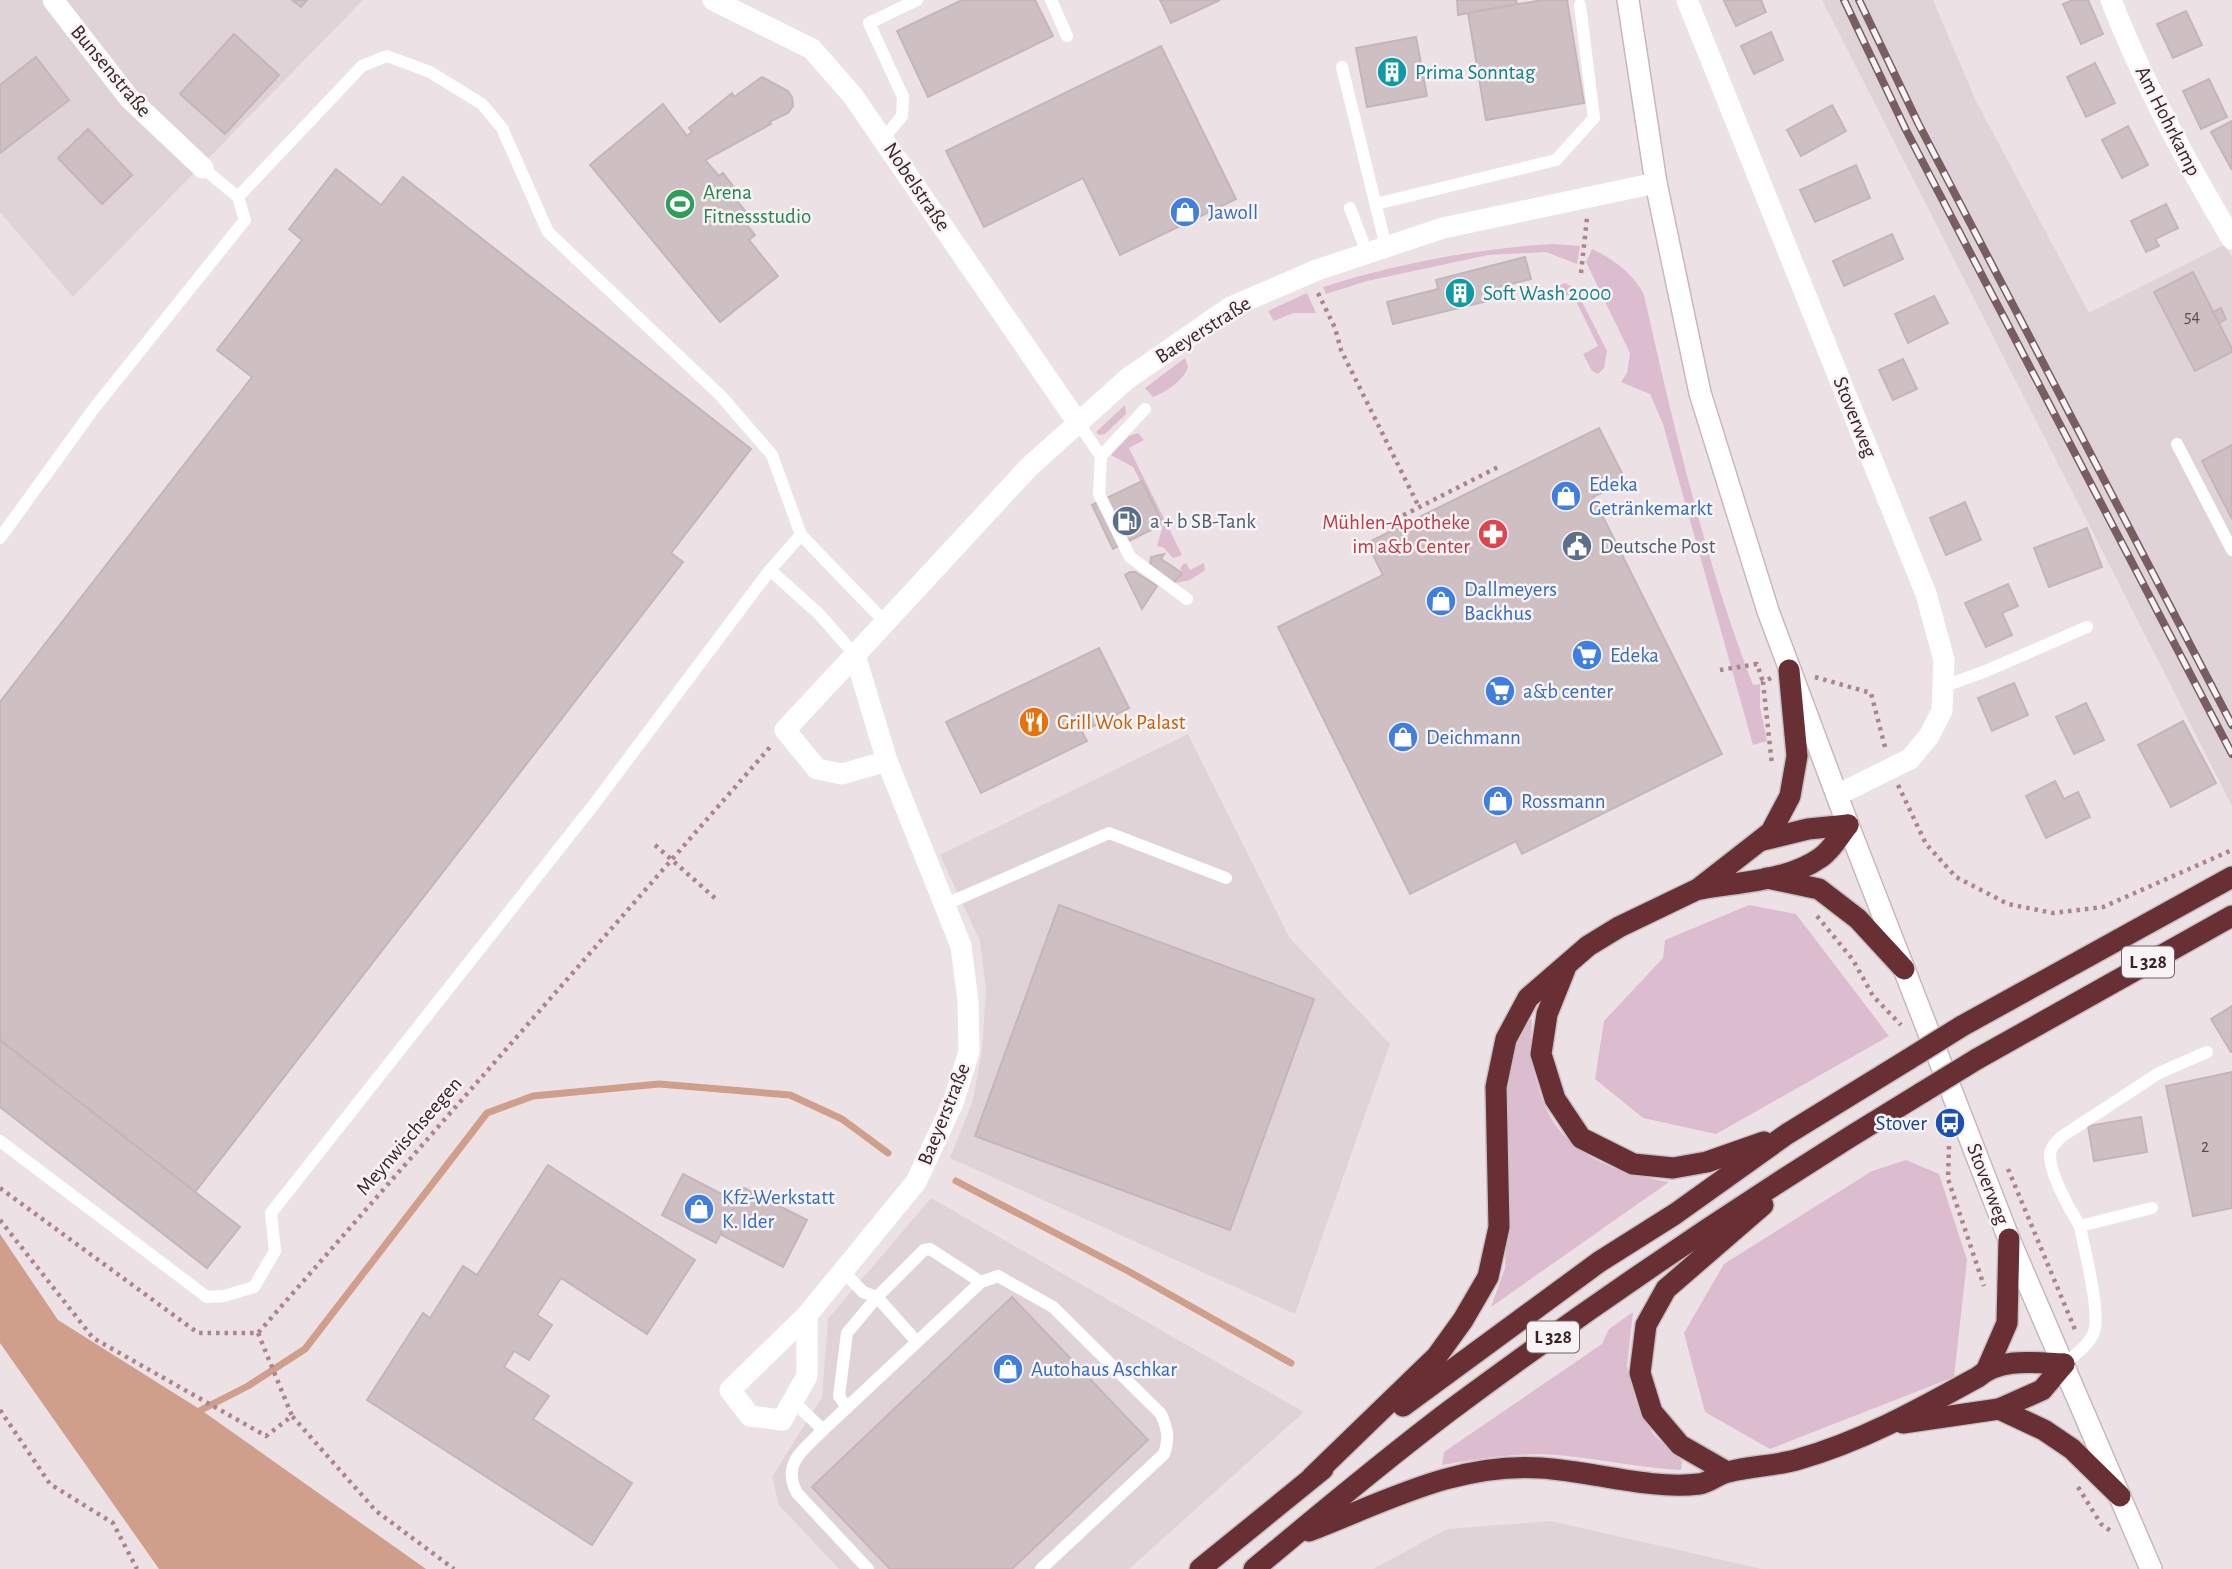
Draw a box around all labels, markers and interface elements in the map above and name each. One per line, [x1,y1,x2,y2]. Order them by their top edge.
street label: Bunsenstraße [67,21,155,121]
building icon: Prima Sonntag [1375,55,1409,89]
place label: Prima Sonntag [1415,62,1536,83]
street label: Am Hohrkamp [2131,63,2205,179]
street label: Nobelstraße [880,139,954,235]
place label: Arena Fitnessstudio [703,182,811,227]
sports icon: Arena Fitnessstudio [663,187,697,221]
shop icon: Jawoll [1168,195,1202,229]
place label: Jawoll [1208,202,1258,223]
building icon: Soft Wash 2000 [1443,276,1477,310]
place label: Soft Wash 2000 [1483,283,1611,304]
street label: Baeyerstraße [1152,293,1254,367]
house number: 54 [2184,308,2200,326]
street label: Stoverweg [1829,374,1881,461]
place label: Edeka Getränkemarkt [1589,474,1713,519]
shop icon: Edeka Getränkemarkt [1549,479,1583,513]
fuel station icon: a + b SB-Tank [1110,504,1144,538]
place label: a + b SB-Tank [1150,511,1256,532]
place label: Mühlen-Apotheke im a&b Center [1322,512,1470,557]
pharmacy icon: Mühlen-Apotheke im a&b Center [1476,517,1510,551]
public building icon: Deutsche Post [1560,529,1594,563]
place label: Deutsche Post [1600,536,1716,557]
place label: Dallmeyers Backhus [1464,579,1557,624]
shop icon: Dallmeyers Backhus [1424,584,1458,618]
supermarket icon: Edeka [1570,638,1604,672]
place label: Edeka [1610,645,1659,666]
supermarket icon: a&b center [1483,674,1517,708]
place label: a&b center [1523,681,1613,702]
restaurant icon: Grill Wok Palast [1017,705,1051,739]
place label: Grill Wok Palast [1057,712,1186,733]
shop icon: Deichmann [1386,720,1420,754]
place label: Deichmann [1426,727,1521,748]
shop icon: Rossmann [1481,784,1515,818]
place label: Rossmann [1521,791,1606,812]
road number: L 328 [2122,946,2174,978]
street label: Baeyerstraße [914,1060,974,1168]
street label: Meynwischseegen [352,1073,466,1199]
bus stop icon: Stover [1933,1106,1967,1140]
place label: Stover [1876,1113,1927,1134]
house number: 2 [2201,1138,2209,1156]
street label: Stoverweg [1963,1140,2013,1228]
place label: Kfz-Werkstatt K. Ider [722,1187,835,1232]
shop icon: Kfz-Werkstatt K. Ider [682,1192,716,1226]
road number: L 328 [1527,1322,1579,1352]
shop icon: Autohaus Aschkar [991,1352,1025,1386]
place label: Autohaus Aschkar [1031,1359,1177,1380]

